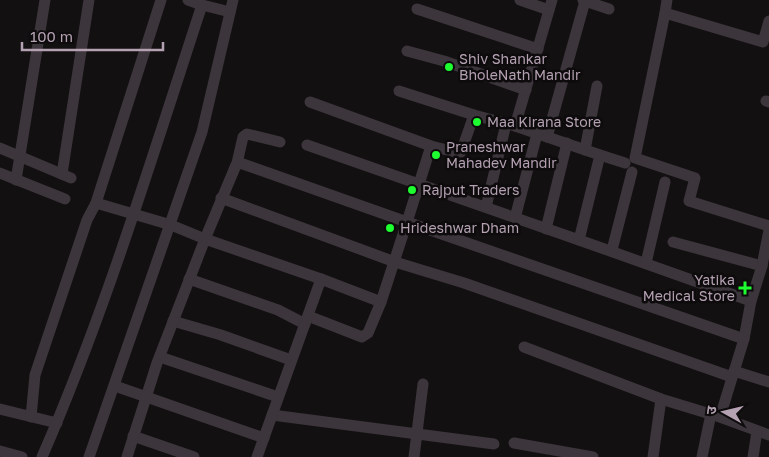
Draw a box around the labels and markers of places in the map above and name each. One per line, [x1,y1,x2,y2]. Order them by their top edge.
place label: Shiv Shankar BholeNath Mandir [459,50,581,83]
marker: Shiv Shankar BholeNath Mandir [443,61,455,73]
place label: Maa Kirana Store [487,113,601,130]
marker: Maa Kirana Store [471,116,483,128]
place label: Praneshwar Mahadev Mandir [446,138,557,171]
marker: Praneshwar Mahadev Mandir [430,149,442,161]
place label: Rajput Traders [422,181,519,198]
marker: Rajput Traders [406,184,418,196]
place label: Hrideshwar Dham [400,219,519,236]
marker: Hrideshwar Dham [384,222,396,234]
place label: Yatika Medical Store [643,271,735,304]
marker: Yatika Medical Store [739,282,751,294]

